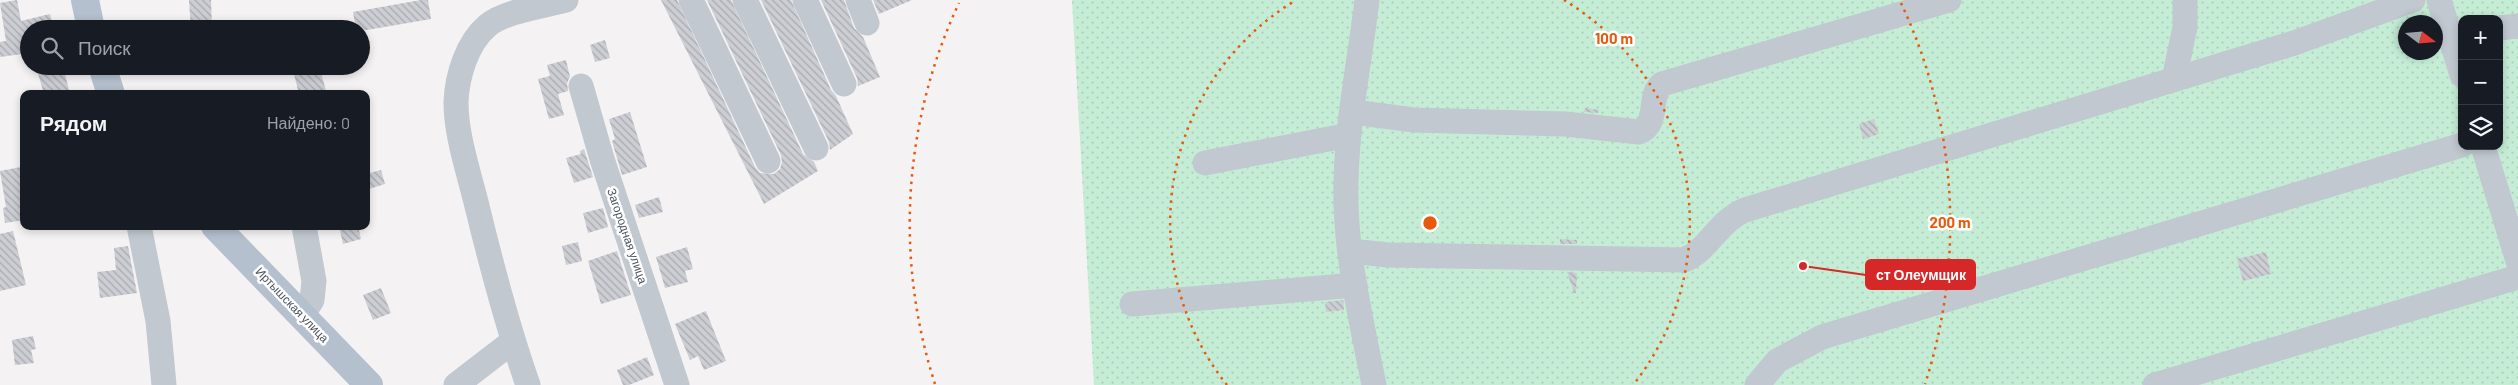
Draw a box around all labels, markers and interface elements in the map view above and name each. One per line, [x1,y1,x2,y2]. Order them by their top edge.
north arrow [2398,15,2443,60]
map controls [2458,15,2503,150]
button: + [2458,15,2503,60]
search box [20,20,370,75]
text: 100 m [1595,29,1633,47]
icon: search [38,34,66,62]
text: Поиск [78,36,131,59]
button: − [2458,60,2503,105]
button: layers [2458,105,2503,150]
text: Рядом [40,110,107,135]
text: Найдено: 0 [267,113,350,132]
street label: Загородная улица [604,186,651,286]
text: 200 m [1929,213,1971,231]
centre of rings [1421,214,1439,232]
callout: ст Олеумщик [1866,260,1975,289]
street label: Иртышская улица [253,264,332,346]
text: ст Олеумщик [1876,266,1967,283]

